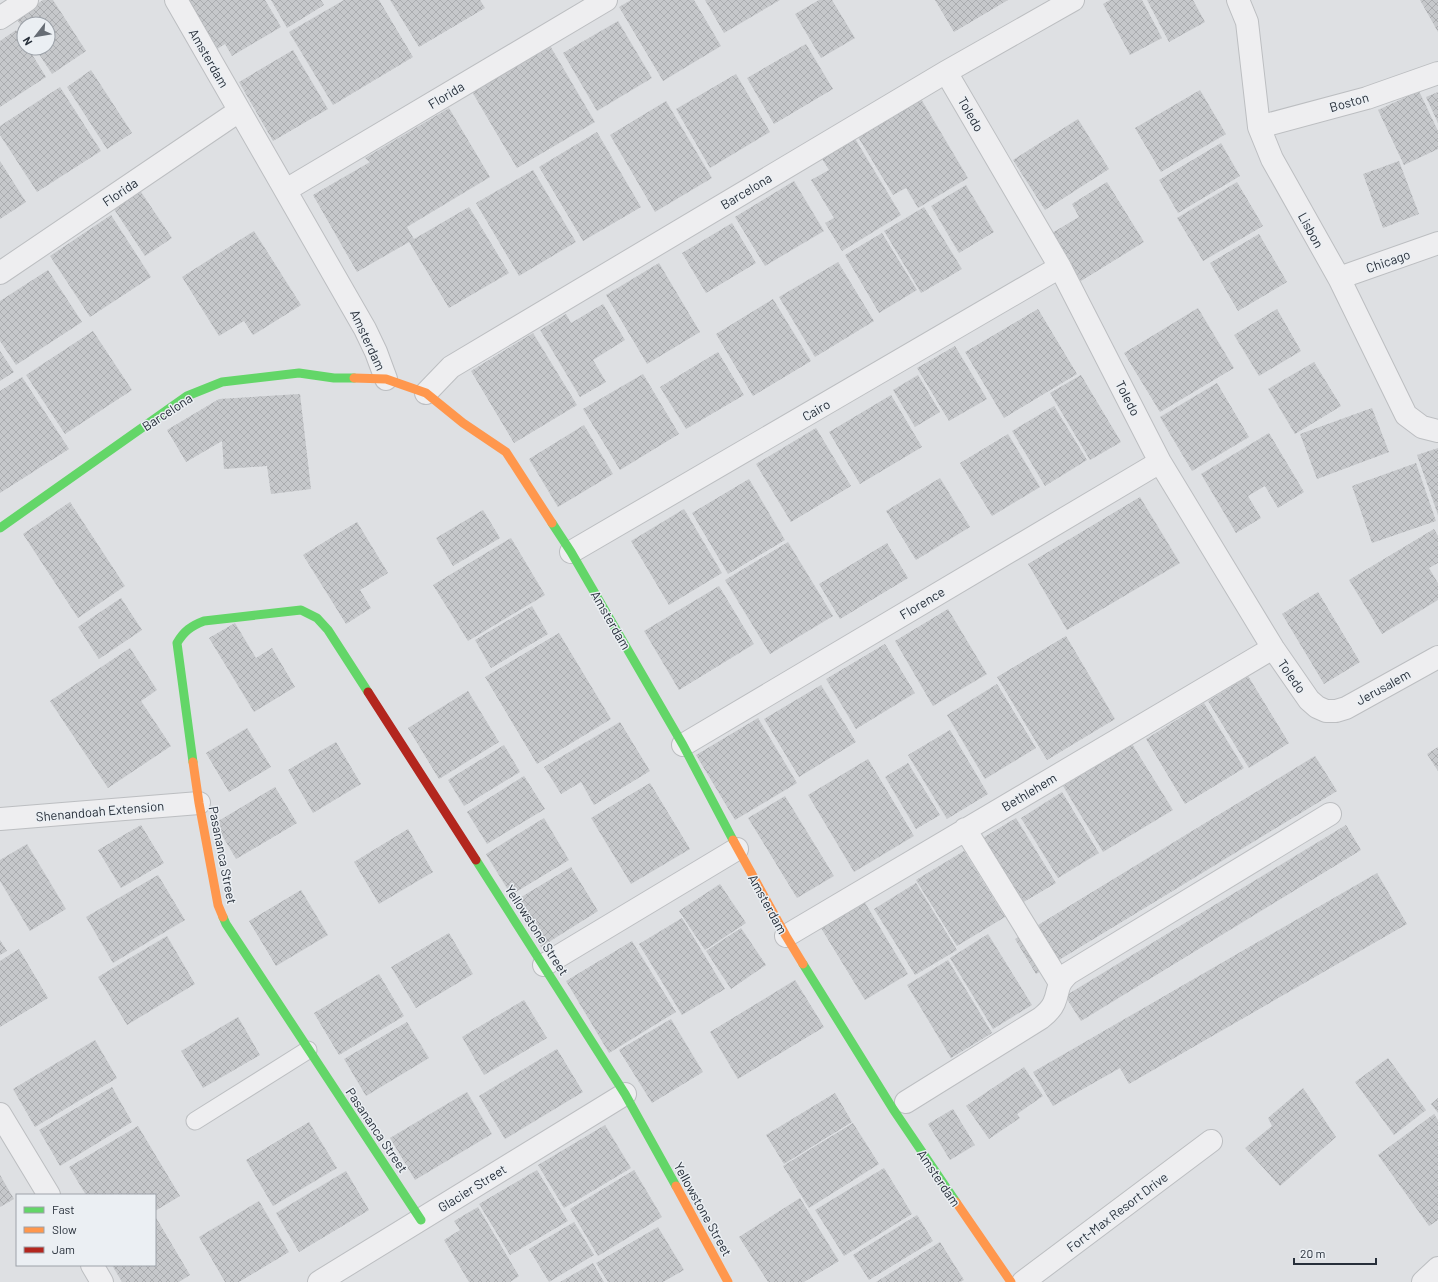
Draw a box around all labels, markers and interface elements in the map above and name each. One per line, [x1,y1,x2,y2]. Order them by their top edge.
north arrow [16,16,56,56]
street label: Amsterdam [186,26,232,90]
text: N [20,35,34,48]
street label: Florida [425,78,467,112]
street label: Boston [1328,89,1370,115]
street label: Toledo [955,94,987,134]
street label: Barcelona [718,170,774,212]
street label: Florida [99,174,141,210]
street label: Lisbon [1295,209,1327,251]
street label: Chicago [1364,246,1412,276]
street label: Amsterdam [347,307,389,373]
street label: Toledo [1112,378,1144,418]
street label: Barcelona [139,390,195,434]
street label: Cairo [799,396,833,424]
street label: Florence [897,583,947,623]
street label: Amsterdam [588,588,634,652]
street label: Toledo [1275,656,1309,696]
street label: Jerusalem [1353,666,1413,708]
street label: Bethlehem [999,769,1059,815]
street label: Shenandoah Extension [35,797,165,825]
street label: Pasananca Street [206,805,240,905]
street label: Amsterdam [745,871,791,937]
street label: Yellowstone Street [502,882,572,978]
street label: Pasananca Street [343,1084,411,1176]
street label: Amsterdam [914,1146,964,1210]
street label: Yellowstone Street [671,1159,735,1259]
street label: Glacier Street [435,1161,509,1215]
street label: Fort-Max Resort Drive [1063,1169,1171,1255]
legend [16,1194,156,1266]
text: Fast [52,1202,75,1216]
text: Slow [52,1222,77,1236]
scale bar [1294,1240,1376,1266]
text: Jam [52,1242,75,1256]
text: 20 m [1300,1246,1326,1260]

